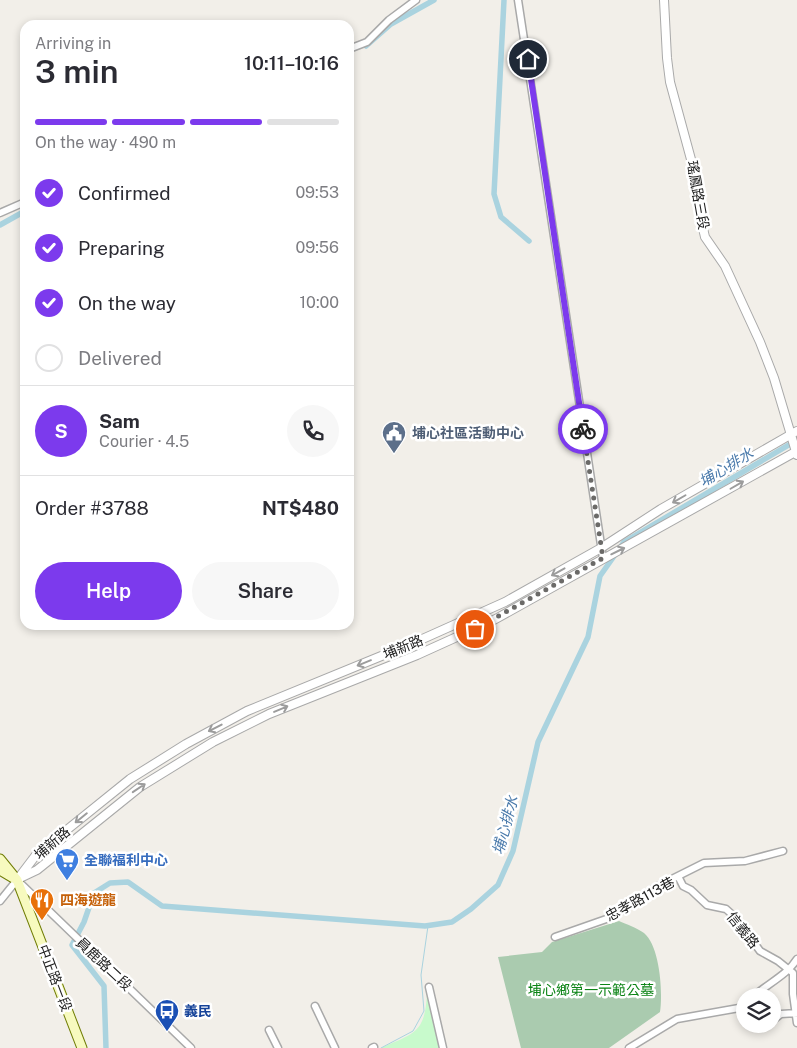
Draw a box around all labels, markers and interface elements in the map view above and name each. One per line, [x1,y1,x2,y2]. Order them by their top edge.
text: Arriving in [35,34,111,53]
pin [507,38,549,80]
icon: home [514,45,542,73]
text: 10:11–10:16 [244,52,339,74]
text: 3 min [35,53,119,90]
text: On the way · 490 m [35,133,176,152]
street label: 瑤鳳路三段 [684,159,712,231]
icon: check [35,179,63,207]
text: Confirmed [78,182,171,204]
text: 09:53 [295,183,339,202]
icon: check [35,234,63,262]
text: Preparing [78,237,165,259]
text: 09:56 [296,238,339,257]
icon: check [35,289,63,317]
text: On the way [78,292,176,314]
text: 10:00 [300,293,339,312]
text: Delivered [78,347,162,369]
courier [558,404,608,454]
button: phone [287,405,339,457]
text: Sam [99,410,140,432]
icon: bike [569,415,597,443]
text: S [54,420,68,442]
public building icon: 埔心社區活動中心 [381,420,407,454]
place label: 埔心社區活動中心 [412,425,524,441]
text: Courier · 4.5 [99,432,189,451]
water label: 埔心排水 [696,444,757,490]
one-way arrow [729,480,743,490]
one-way arrow [672,494,686,504]
text: Order #3788 [35,497,149,519]
text: NT$480 [262,497,339,519]
one-way arrow [610,546,625,555]
button: Help [35,562,182,620]
button: Share [192,562,339,620]
one-way arrow [551,567,566,577]
pin [454,608,496,650]
icon: bag [461,615,489,643]
street label: 埔新路 [381,632,425,662]
one-way arrow [357,658,372,668]
one-way arrow [273,704,288,713]
one-way arrow [208,724,223,733]
one-way arrow [132,783,146,793]
water label: 埔心排水 [489,793,521,856]
one-way arrow [74,813,87,824]
street label: 埔新路 [31,823,73,863]
supermarket icon: 全聯福利中心 [54,847,80,881]
place label: 全聯福利中心 [84,852,168,868]
street label: 忠孝路113巷 [603,874,677,924]
restaurant icon: 四海遊龍 [29,887,55,921]
place label: 四海遊龍 [60,892,116,908]
street label: 信義路 [724,909,762,951]
street label: 員鹿路二段 [73,934,135,994]
street label: 中正路一段 [35,942,75,1014]
park label: 埔心鄉第一示範公墓 [528,982,654,998]
map controls [736,988,781,1033]
button: layers [736,988,781,1033]
bus stop icon: 義民 [154,998,180,1032]
place label: 義民 [184,1003,212,1019]

